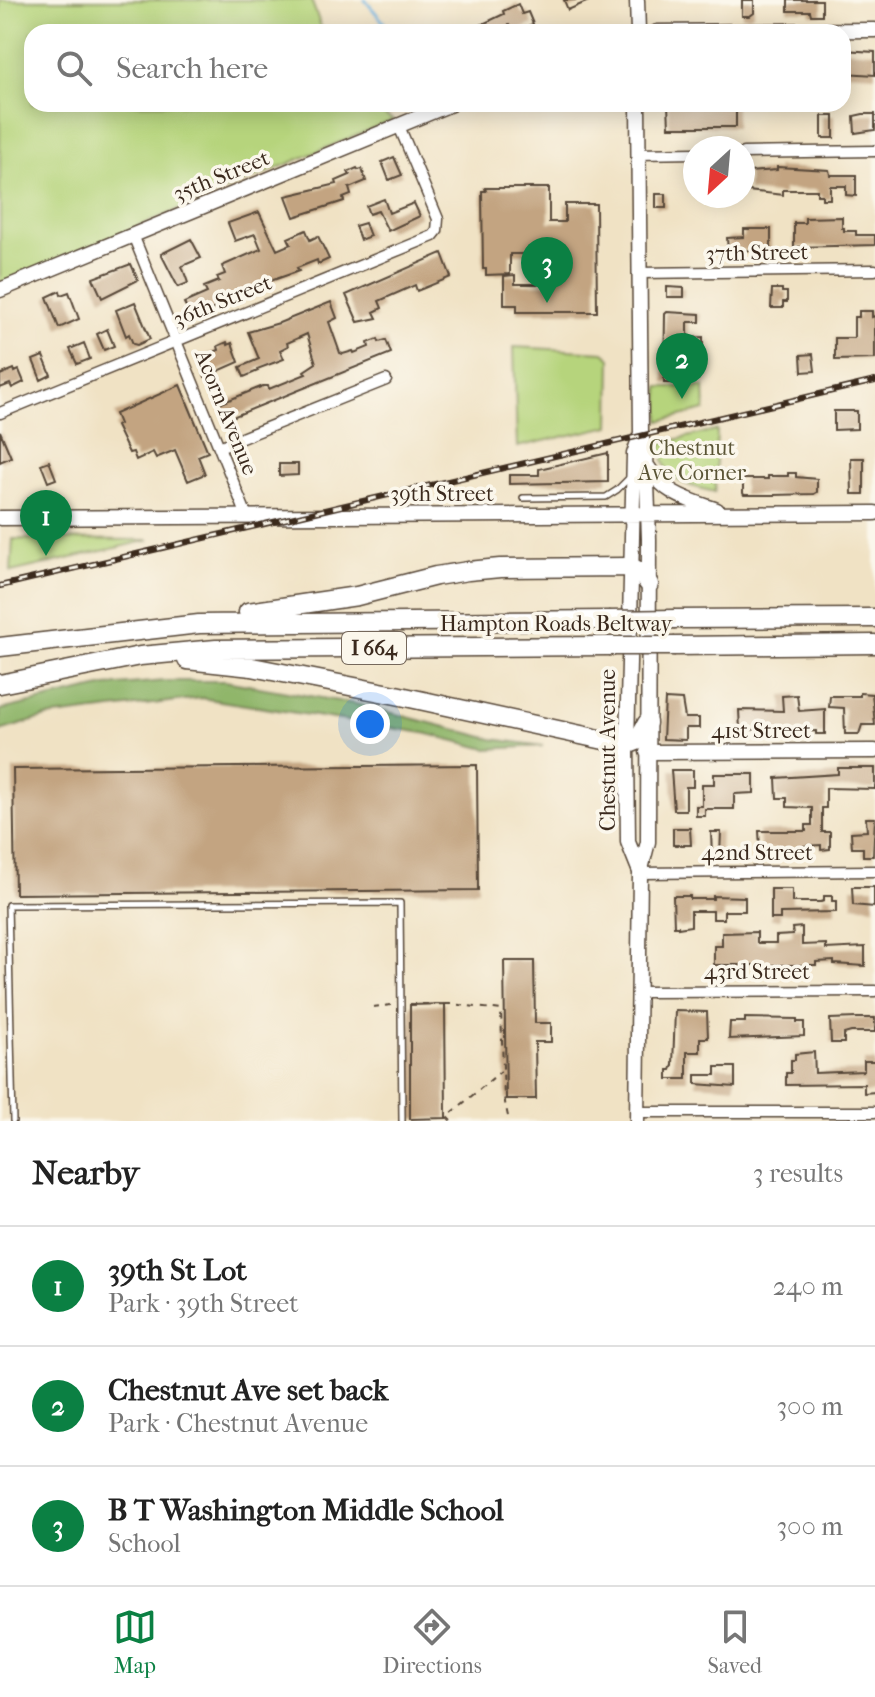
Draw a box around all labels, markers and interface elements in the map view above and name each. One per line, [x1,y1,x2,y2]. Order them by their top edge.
search box [24,24,851,112]
icon: search [52,46,96,90]
text: Search here [116,51,268,86]
north arrow [683,136,755,208]
street label: 35th Street [169,145,273,207]
pin: 3 [521,237,573,303]
street label: 37th Street [705,239,809,267]
street label: 36th Street [169,269,276,332]
pin: 2 [656,333,708,399]
street label: Acorn Avenue [189,345,263,479]
park label: Chestnut Ave Corner [637,435,747,486]
street label: 39th Street [390,481,494,507]
pin: 1 [20,490,72,556]
street label: Hampton Roads Beltway [440,611,674,637]
road number: I 664 [342,632,406,664]
street label: Chestnut Avenue [595,669,621,831]
your location [350,704,390,744]
street label: 41st Street [711,718,811,744]
street label: 42nd Street [701,840,813,866]
street label: 43rd Street [704,959,810,985]
text: Nearby [32,1153,139,1193]
text: 3 results [753,1158,843,1189]
text: 39th St Lot [108,1253,247,1288]
text: 1 [53,1271,63,1302]
text: 240 m [773,1271,843,1302]
text: Park · 39th Street [108,1288,298,1319]
text: Chestnut Ave set back [108,1373,388,1408]
text: 2 [51,1391,65,1422]
text: 300 m [776,1391,843,1422]
text: Park · Chestnut Avenue [108,1408,368,1439]
text: B T Washington Middle School [108,1493,504,1528]
text: 3 [53,1511,63,1542]
text: 300 m [776,1511,843,1542]
text: School [108,1528,181,1559]
tab: Map [113,1605,157,1679]
tab: Directions [383,1605,482,1679]
tab: Saved [708,1605,762,1679]

